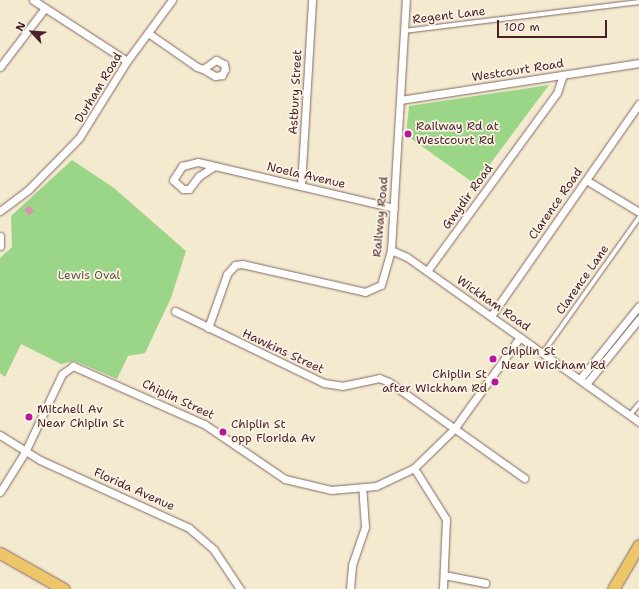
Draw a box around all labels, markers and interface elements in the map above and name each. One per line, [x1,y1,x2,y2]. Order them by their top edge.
street label: Regent Lane [412,4,486,28]
north arrow [12,12,52,52]
scale bar [499,12,609,38]
text: N [12,19,29,34]
text: 100 m [504,19,540,35]
street label: Astbury Street [287,49,305,135]
street label: Durham Road [72,50,126,126]
street label: Westcourt Road [471,57,565,85]
place label: Railway Rd at Westcourt Rd [416,120,499,148]
marker: Railway Rd at Westcourt Rd [403,129,413,139]
street label: Noela Avenue [265,160,347,192]
street label: Gwydir Road [440,162,496,232]
street label: Clarence Road [526,165,586,243]
street label: Railway Road [370,176,392,258]
street label: Clarence Lane [554,242,612,318]
park label: Lewis Oval [58,269,120,283]
street label: Wickham Road [453,273,533,335]
street label: Hawkins Street [240,327,326,377]
place label: Chiplin St Near Wickham Rd [501,345,606,373]
marker: Chiplin St Near Wickham Rd [488,354,498,364]
place label: Chiplin St after Wickham Rd [382,368,487,396]
street label: Chiplin Street [140,377,216,423]
marker: Chiplin St after Wickham Rd [490,377,500,387]
place label: Mitchell Av Near Chiplin St [37,403,124,431]
marker: Mitchell Av Near Chiplin St [24,412,34,422]
place label: Chiplin St opp Florida Av [231,418,316,446]
marker: Chiplin St opp Florida Av [218,427,228,437]
street label: Florida Avenue [91,466,177,514]

